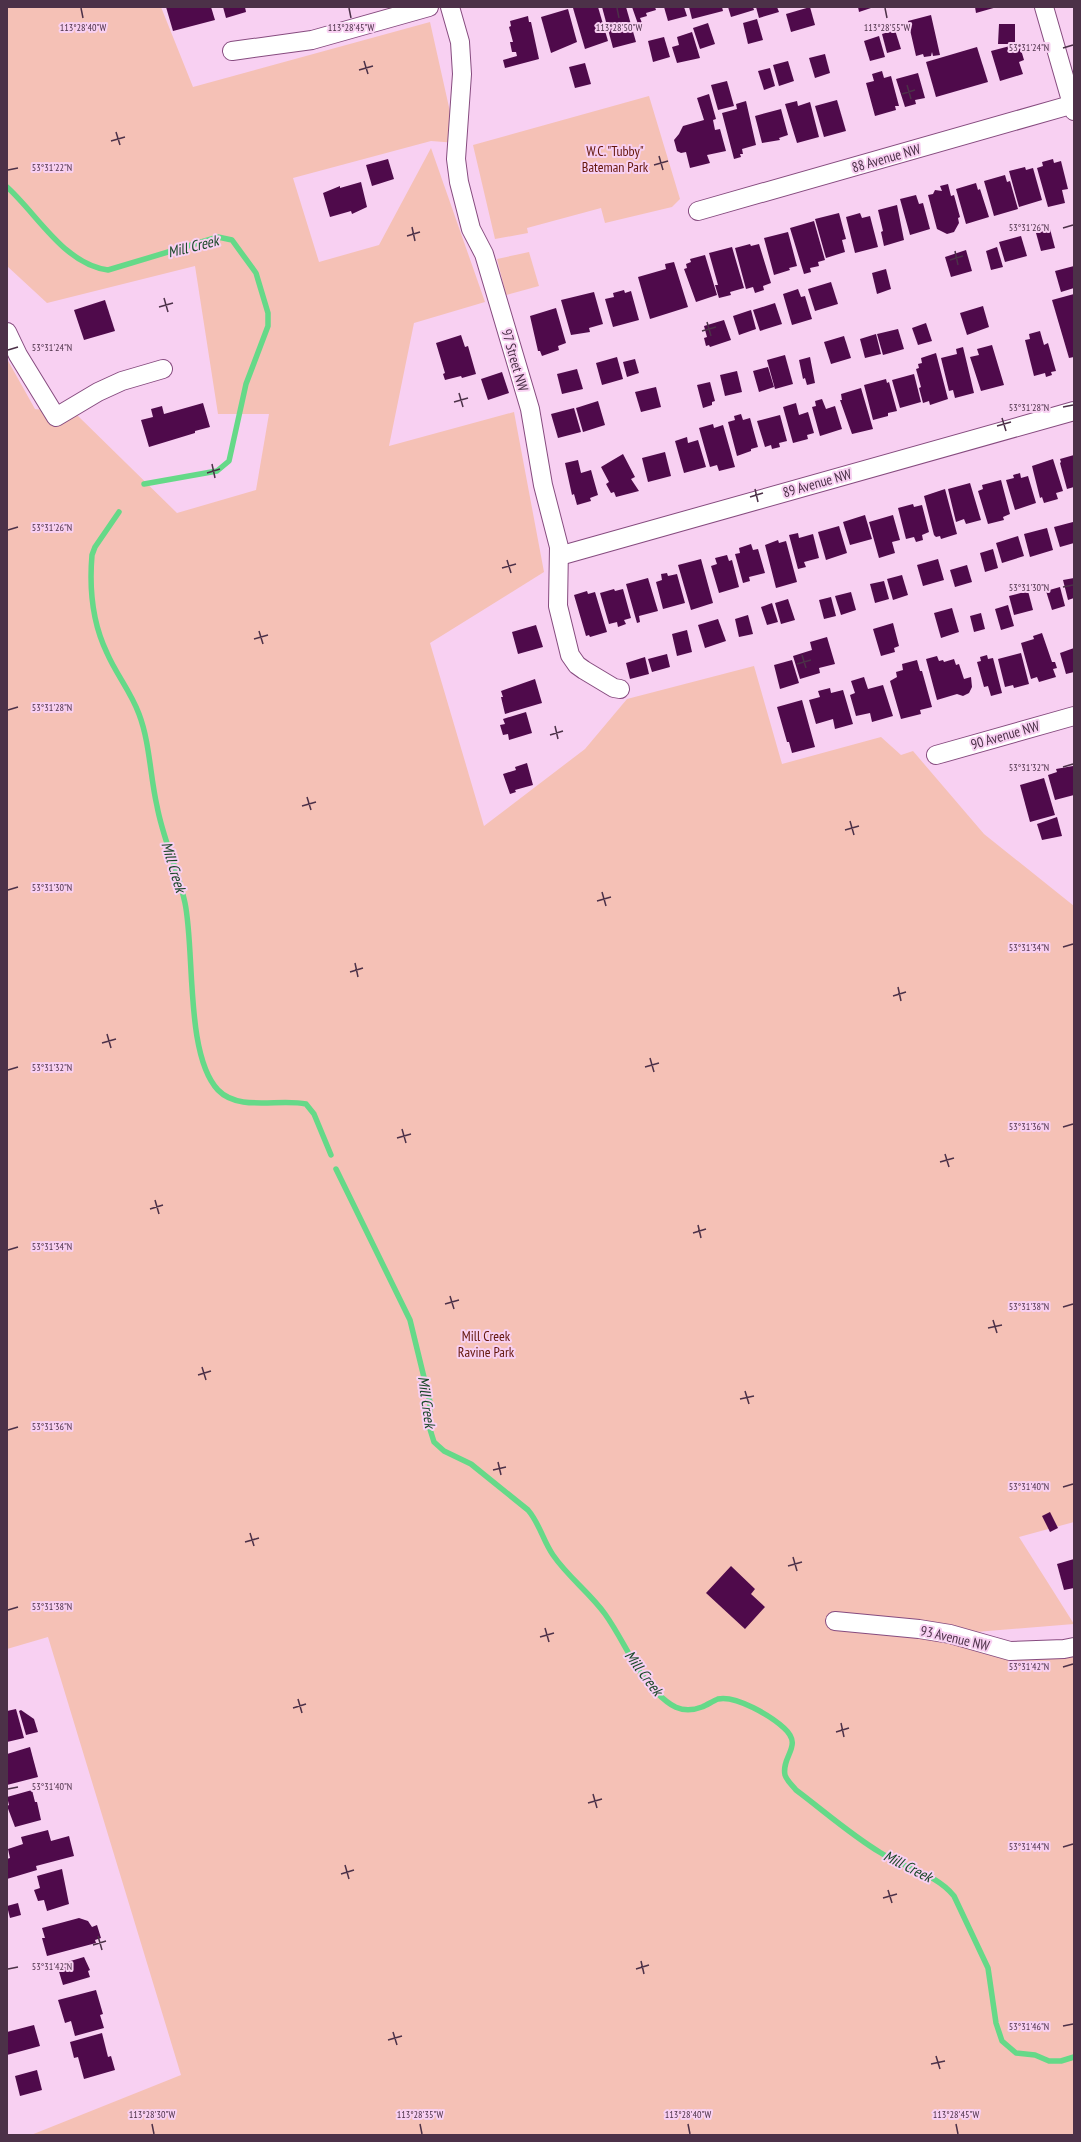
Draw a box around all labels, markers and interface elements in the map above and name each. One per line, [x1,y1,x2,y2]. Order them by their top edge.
text: 113°28'40"W [60,21,107,34]
text: 113°28'45"W [328,21,375,34]
text: 113°28'50"W [596,21,643,34]
text: 113°28'55"W [864,21,911,34]
text: 53°31'24"N [1009,41,1049,54]
street label: 88 Avenue NW [850,139,923,176]
park label: W.C. "Tubby" Bateman Park [582,142,649,176]
text: 53°31'22"N [32,161,72,174]
text: 53°31'26"N [1009,221,1049,234]
water label: Mill Creek [166,230,223,261]
street label: 97 Street NW [498,327,533,394]
text: 53°31'24"N [32,341,72,354]
text: 53°31'28"N [1009,401,1049,414]
street label: 89 Avenue NW [781,464,854,501]
text: 53°31'26"N [32,521,72,534]
text: 53°31'30"N [1009,581,1049,594]
text: 53°31'28"N [32,701,72,714]
street label: 90 Avenue NW [969,716,1042,753]
text: 53°31'32"N [1009,761,1049,774]
water label: Mill Creek [157,839,191,897]
text: 53°31'30"N [32,881,72,894]
text: 53°31'34"N [1009,941,1049,954]
text: 53°31'32"N [32,1061,72,1074]
text: 53°31'36"N [1009,1120,1049,1133]
text: 53°31'34"N [32,1240,72,1253]
text: 53°31'38"N [1009,1300,1049,1313]
park label: Mill Creek Ravine Park [458,1327,515,1361]
water label: Mill Creek [414,1375,440,1431]
text: 53°31'36"N [32,1420,72,1433]
text: 53°31'40"N [1009,1480,1049,1493]
text: 53°31'38"N [32,1600,72,1613]
street label: 93 Avenue NW [919,1621,992,1655]
water label: Mill Creek [621,1647,669,1701]
text: 53°31'42"N [1009,1660,1049,1673]
text: 53°31'40"N [32,1780,72,1793]
text: 53°31'44"N [1009,1840,1049,1853]
water label: Mill Creek [881,1846,937,1887]
text: 53°31'42"N [32,1960,72,1973]
text: 53°31'46"N [1009,2020,1049,2033]
text: 113°28'30"W [129,2108,176,2121]
text: 113°28'35"W [397,2108,444,2121]
text: 113°28'40"W [665,2108,712,2121]
text: 113°28'45"W [933,2108,980,2121]

